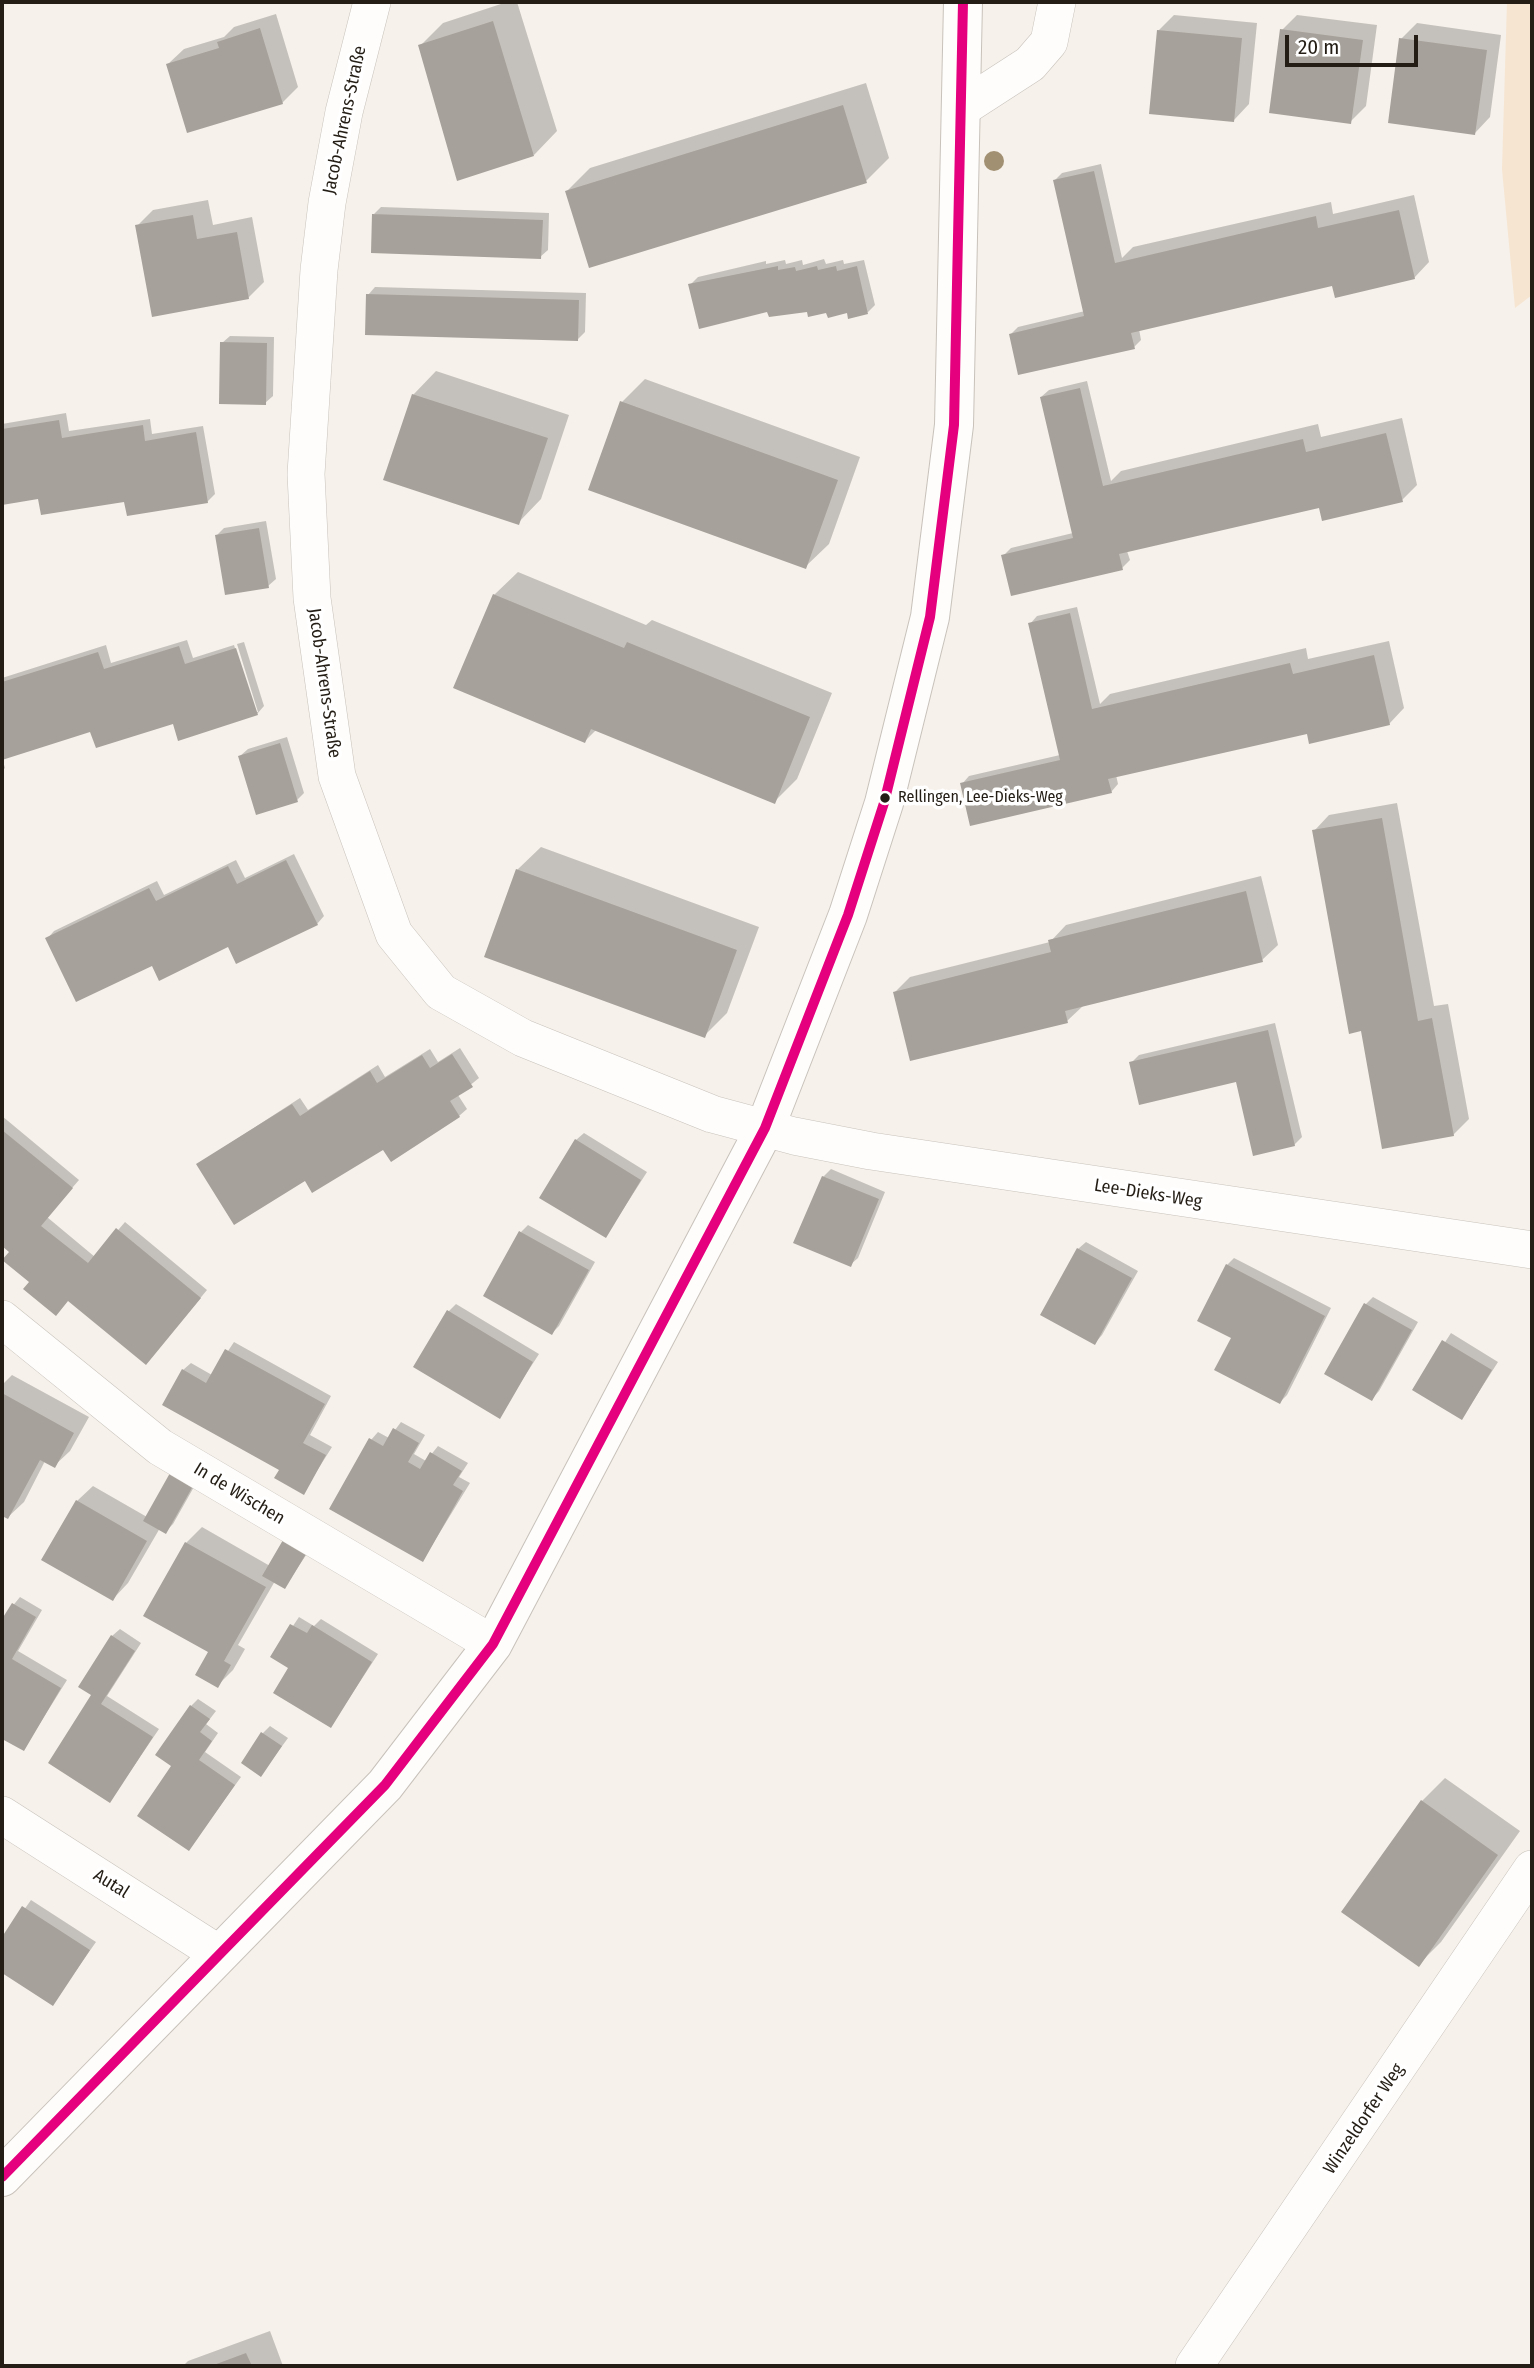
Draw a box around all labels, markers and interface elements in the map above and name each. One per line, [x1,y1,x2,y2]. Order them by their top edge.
scale bar [1289,21,1422,65]
text: 20 m [1298,34,1339,60]
street label: Jacob-Ahrens-Straße [319,44,371,196]
street label: Jacob-Ahrens-Straße [303,607,345,759]
place label: Rellingen, Lee-Dieks-Weg [898,788,1063,808]
marker: Rellingen, Lee-Dieks-Weg [878,791,892,805]
street label: Lee-Dieks-Weg [1092,1175,1204,1213]
street label: In de Wischen [190,1458,288,1530]
street label: Autal [89,1865,133,1903]
street label: Winzeldorfer Weg [1319,2060,1409,2178]

